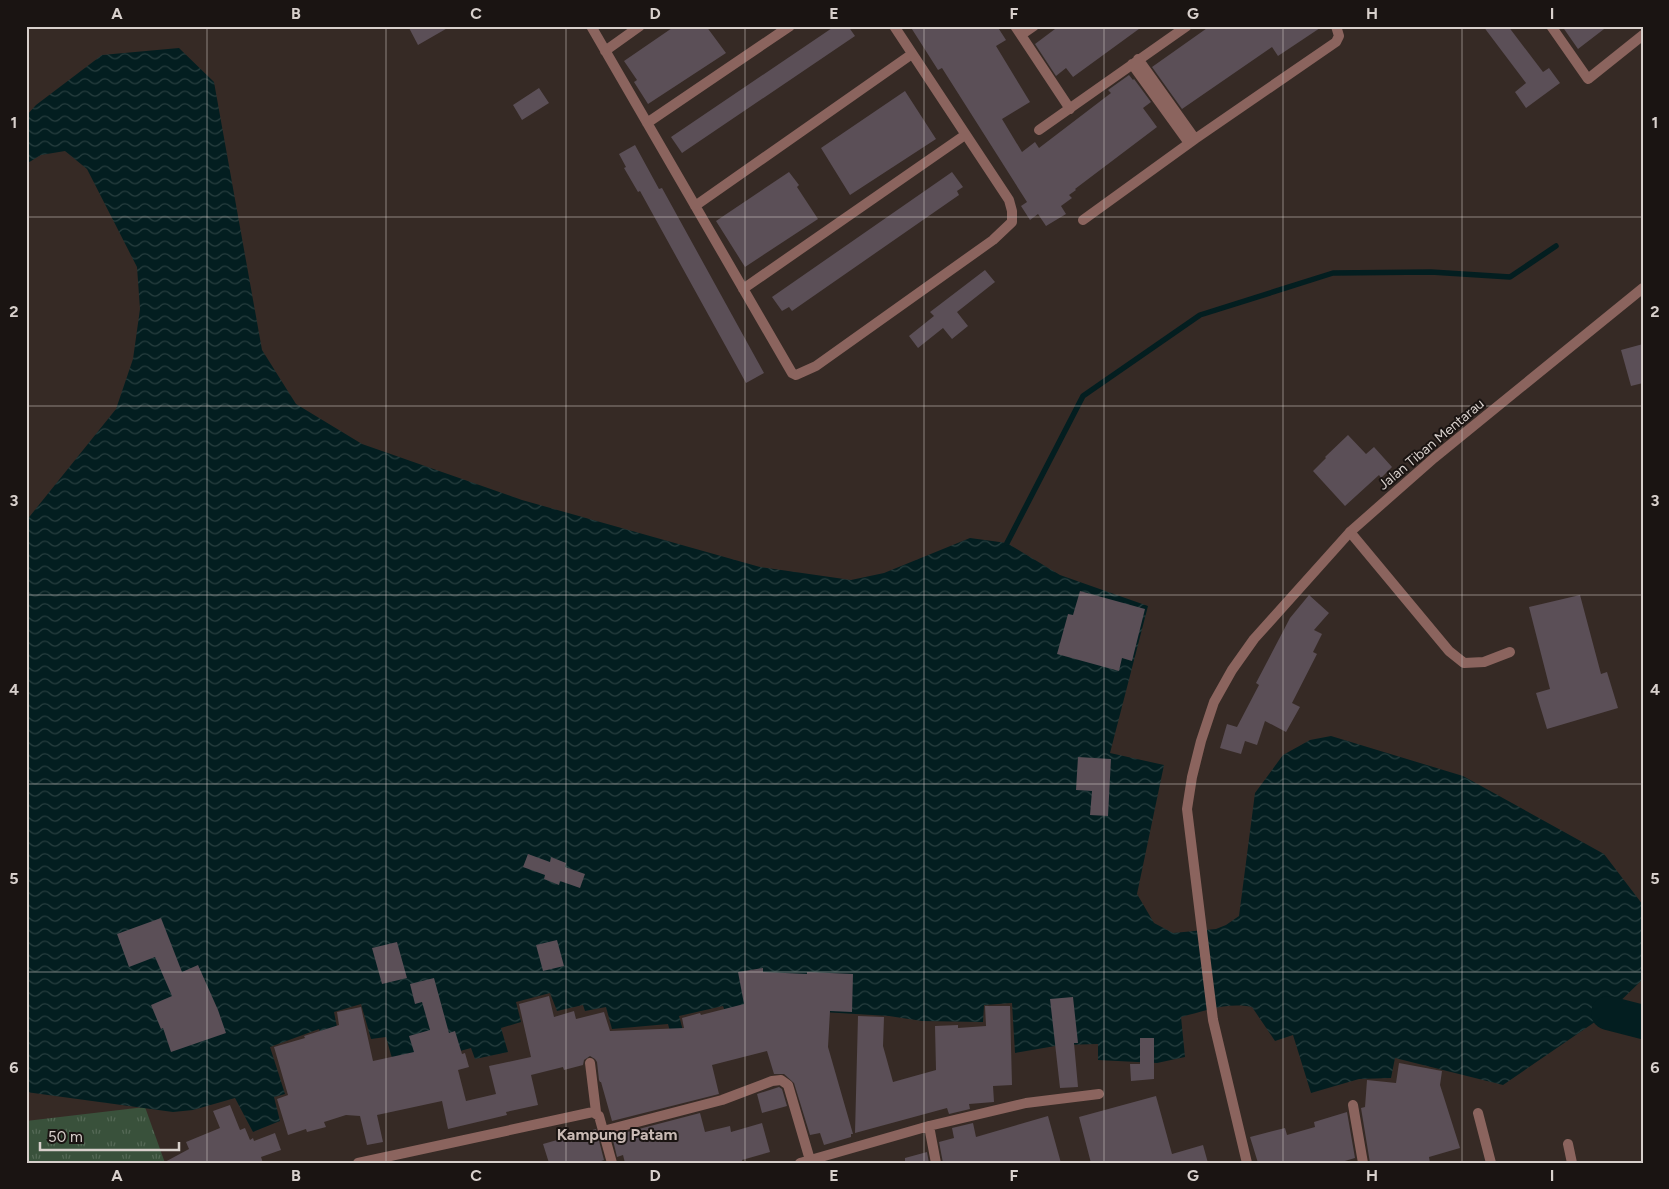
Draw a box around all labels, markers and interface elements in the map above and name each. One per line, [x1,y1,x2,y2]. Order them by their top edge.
text: A [111,4,123,23]
text: B [291,4,301,23]
text: C [470,4,482,23]
text: D [649,4,661,23]
text: E [829,4,839,23]
text: F [1010,4,1019,23]
text: G [1187,4,1199,23]
text: H [1366,4,1378,23]
text: I [1550,4,1554,23]
text: 1 [11,113,17,132]
text: 1 [1652,113,1658,132]
text: 2 [9,302,19,321]
text: 2 [1650,302,1660,321]
street label: Jalan Tiban Mentarau [1375,395,1488,494]
text: 3 [10,491,19,510]
text: 3 [1651,491,1660,510]
text: 4 [9,680,19,699]
text: 4 [1650,680,1660,699]
text: 5 [9,869,19,888]
text: 5 [1650,869,1660,888]
text: 6 [9,1058,19,1077]
text: 6 [1650,1058,1660,1077]
scale bar [40,1119,179,1151]
district label: Kampung Patam [557,1125,677,1144]
text: 50 m [48,1128,83,1146]
text: A [111,1166,123,1185]
text: B [291,1166,301,1185]
text: C [470,1166,482,1185]
text: D [649,1166,661,1185]
text: E [829,1166,839,1185]
text: F [1010,1166,1019,1185]
text: G [1187,1166,1199,1185]
text: H [1366,1166,1378,1185]
text: I [1550,1166,1554,1185]

